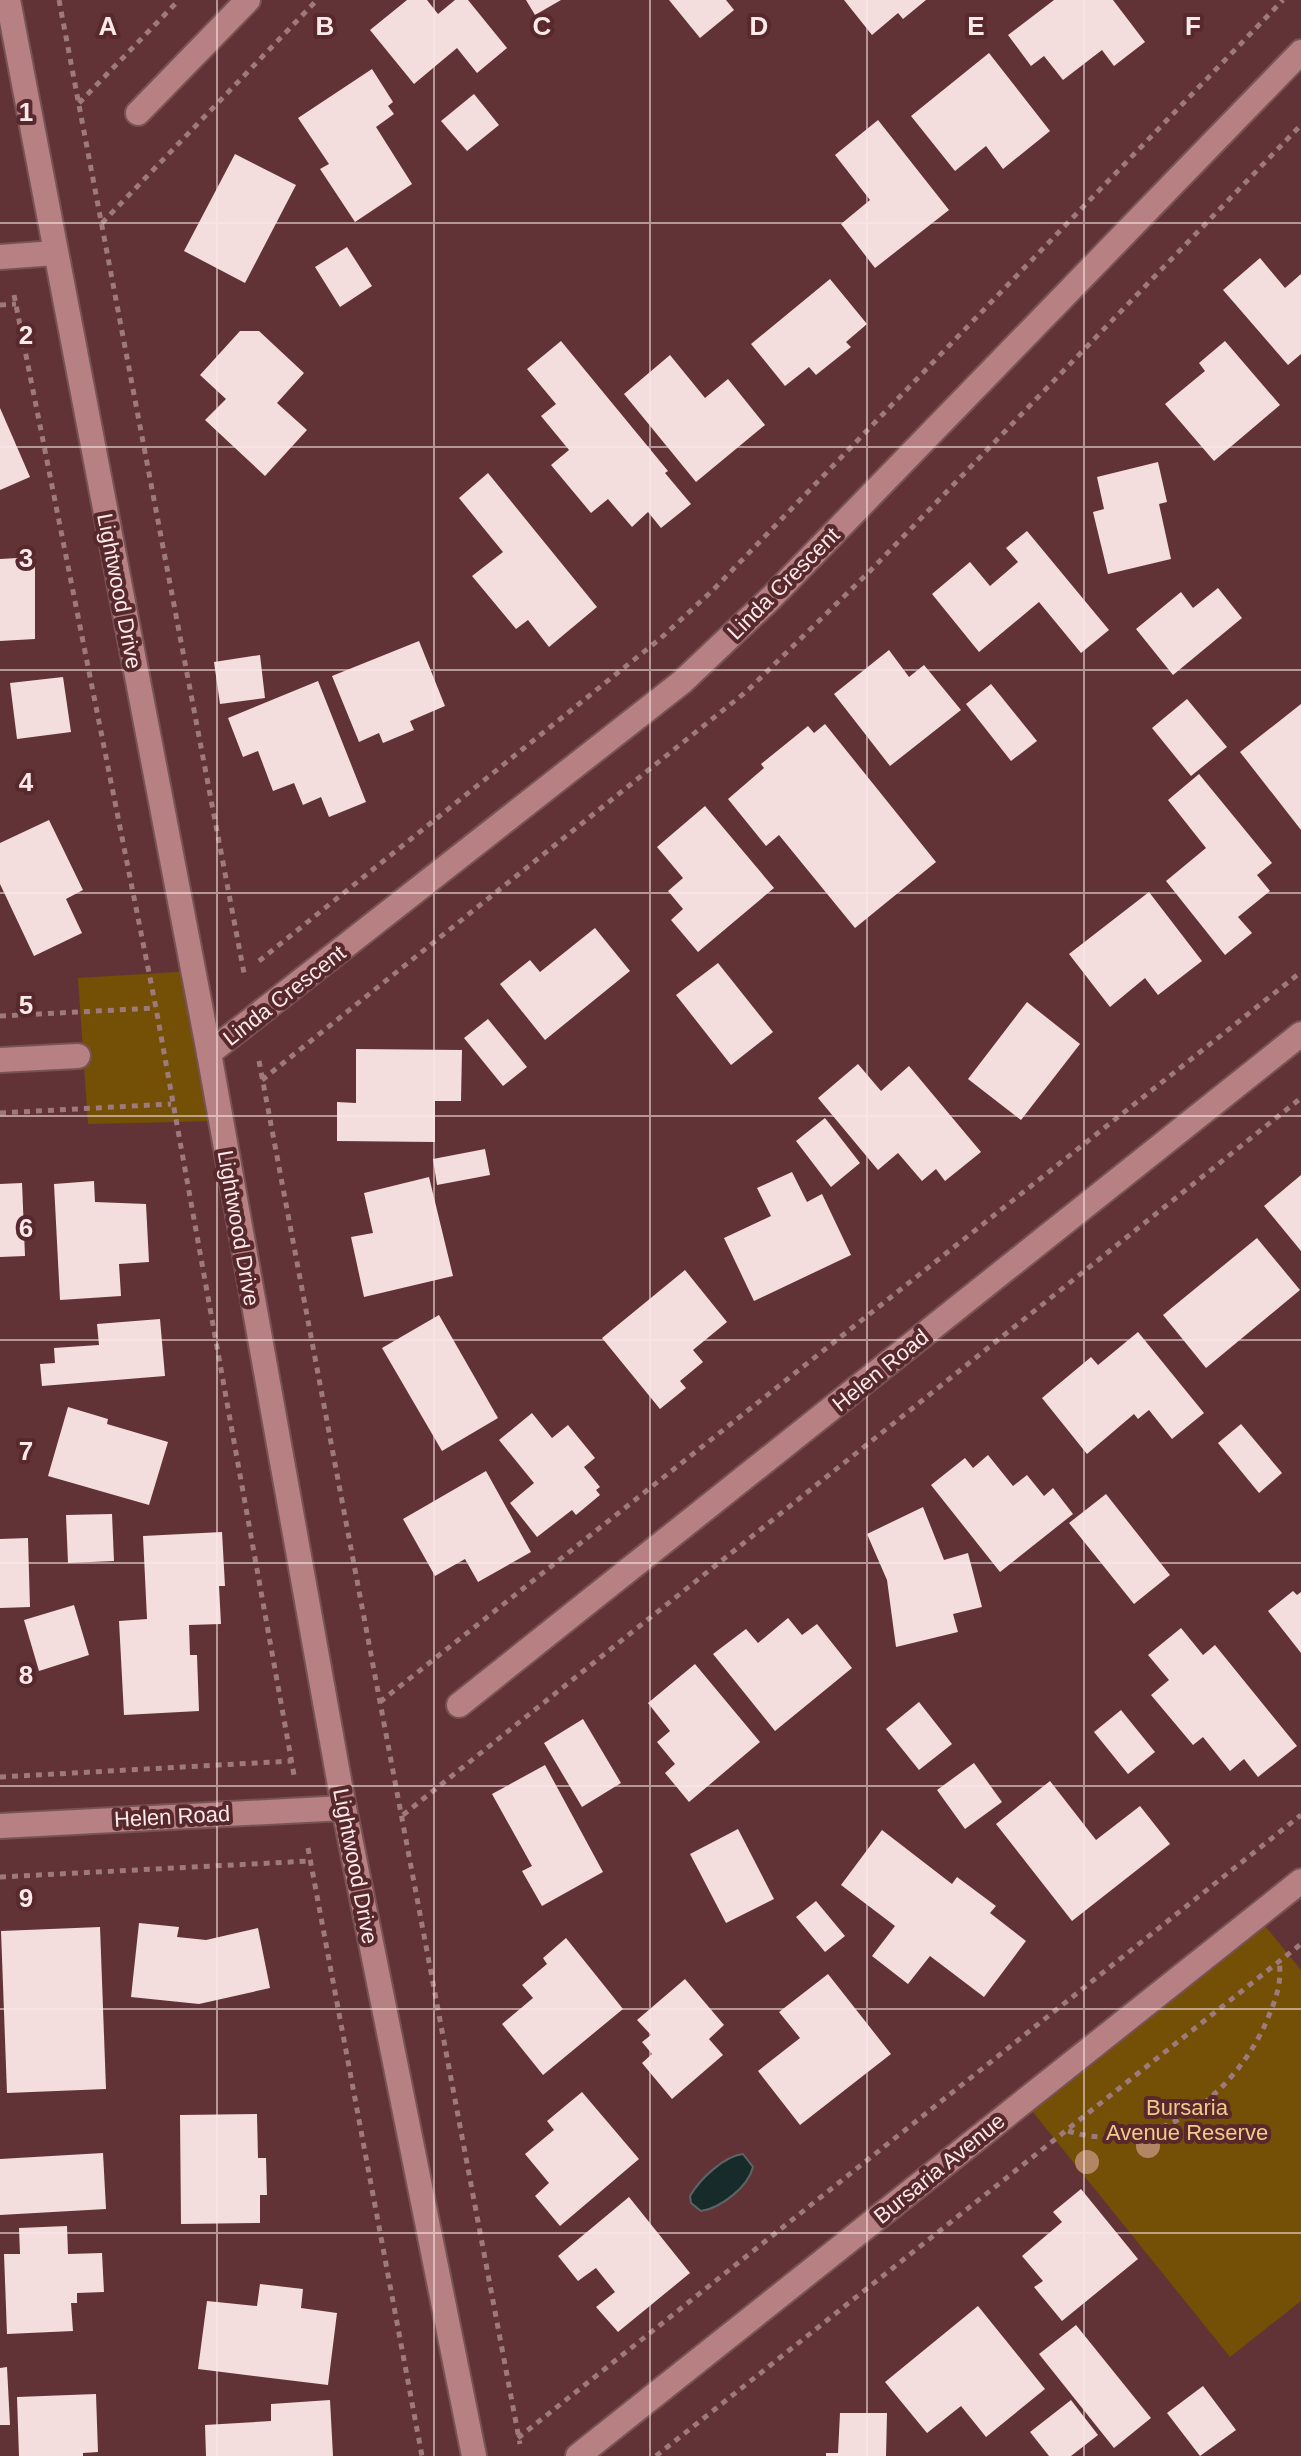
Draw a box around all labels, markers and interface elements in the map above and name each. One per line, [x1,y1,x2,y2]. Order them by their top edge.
text: A [99,11,118,41]
text: B [316,11,334,41]
text: C [533,11,552,41]
text: D [750,11,768,41]
text: E [967,11,985,41]
text: F [1185,11,1201,41]
text: 1 [19,97,33,127]
text: 2 [19,320,33,350]
street label: Lightwood Drive [92,511,147,671]
street label: Linda Crescent [722,522,845,645]
text: 3 [19,543,33,573]
text: 4 [19,767,34,797]
street label: Linda Crescent [218,940,350,1051]
text: 5 [19,990,33,1020]
street label: Lightwood Drive [213,1148,265,1308]
text: 6 [19,1213,33,1243]
street label: Helen Road [827,1324,933,1417]
text: 7 [19,1436,33,1466]
text: 8 [19,1660,33,1690]
street label: Lightwood Drive [328,1786,383,1946]
street label: Helen Road [113,1801,231,1832]
text: 9 [19,1883,33,1913]
park label: Bursaria Avenue Reserve [1106,2095,1268,2145]
street label: Bursaria Avenue [869,2108,1010,2229]

